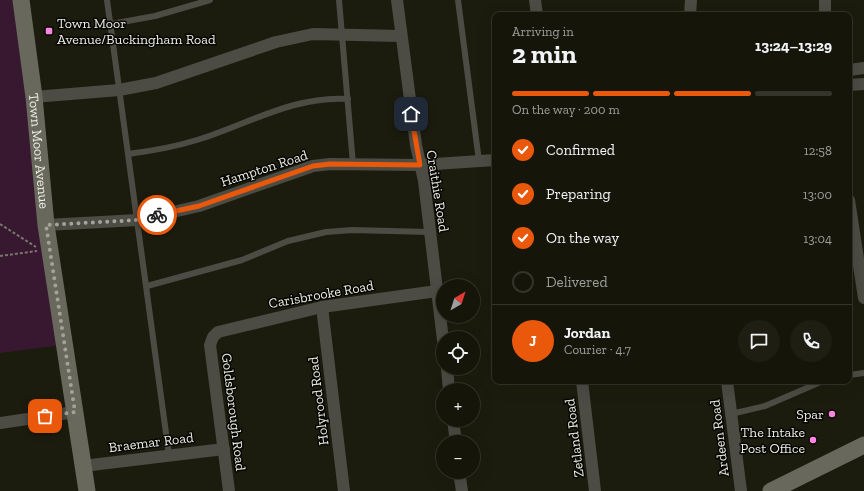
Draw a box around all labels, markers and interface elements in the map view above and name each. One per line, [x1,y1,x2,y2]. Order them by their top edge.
place label: Town Moor Avenue/Buckingham Road [57,15,216,48]
text: Arriving in [512,24,574,39]
marker: Town Moor Avenue/Buckingham Road [44,26,54,36]
text: 13:24–13:29 [755,37,832,55]
text: 2 min [512,38,577,70]
street label: Town Moor Avenue [25,92,52,210]
pin [394,97,428,131]
text: On the way · 200 m [512,102,620,117]
icon: home [400,103,422,125]
icon: check [512,139,534,161]
text: Confirmed [546,141,615,159]
text: 12:58 [804,143,832,158]
street label: Hampton Road [218,146,310,191]
street label: Craithie Road [423,149,452,233]
icon: check [512,183,534,205]
text: Preparing [546,185,611,203]
text: 13:00 [803,187,832,202]
courier [137,195,177,235]
icon: bike [146,204,168,226]
icon: check [512,227,534,249]
text: On the way [546,229,619,247]
text: 13:04 [803,231,832,246]
text: Delivered [546,273,608,291]
street label: Carisbrooke Road [267,277,375,312]
north arrow [436,279,480,323]
map controls [436,279,480,479]
button: chat [738,320,780,362]
button: phone [790,320,832,362]
text: Jordan [564,324,610,342]
button: locate [436,331,480,375]
text: J [529,332,537,350]
text: Courier · 4.7 [564,342,631,357]
street label: Goldsborough Road [218,352,249,472]
street label: Holyrood Road [305,355,332,446]
button: + [436,383,480,427]
street label: Zetland Road [561,397,588,478]
street label: Ardeen Road [706,398,733,477]
pin [28,399,62,433]
icon: bag [34,405,56,427]
place label: Spar [796,406,824,423]
marker: Spar [827,409,837,419]
place label: The Intake Post Office [740,424,805,457]
street label: Braemar Road [108,429,195,456]
button: − [436,435,480,479]
marker: The Intake Post Office [808,435,818,445]

